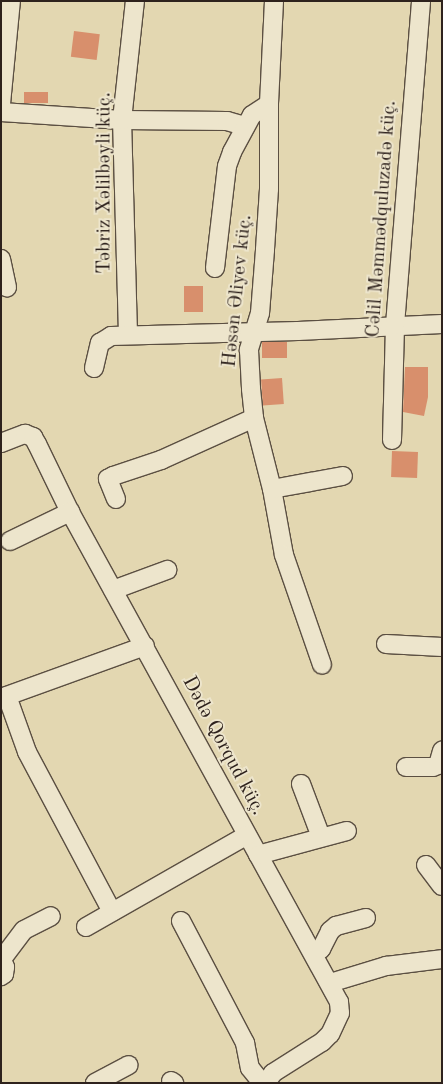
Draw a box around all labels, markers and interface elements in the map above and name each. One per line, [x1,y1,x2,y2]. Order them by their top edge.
street label: Təbriz Xəlilbəyli küç. [93,92,117,274]
street label: Cəlil Məmmədquluzadə küç. [362,100,402,338]
street label: Həsən Əliyev küç. [218,213,258,369]
street label: Dədə Qorqud küç. [176,672,270,820]

